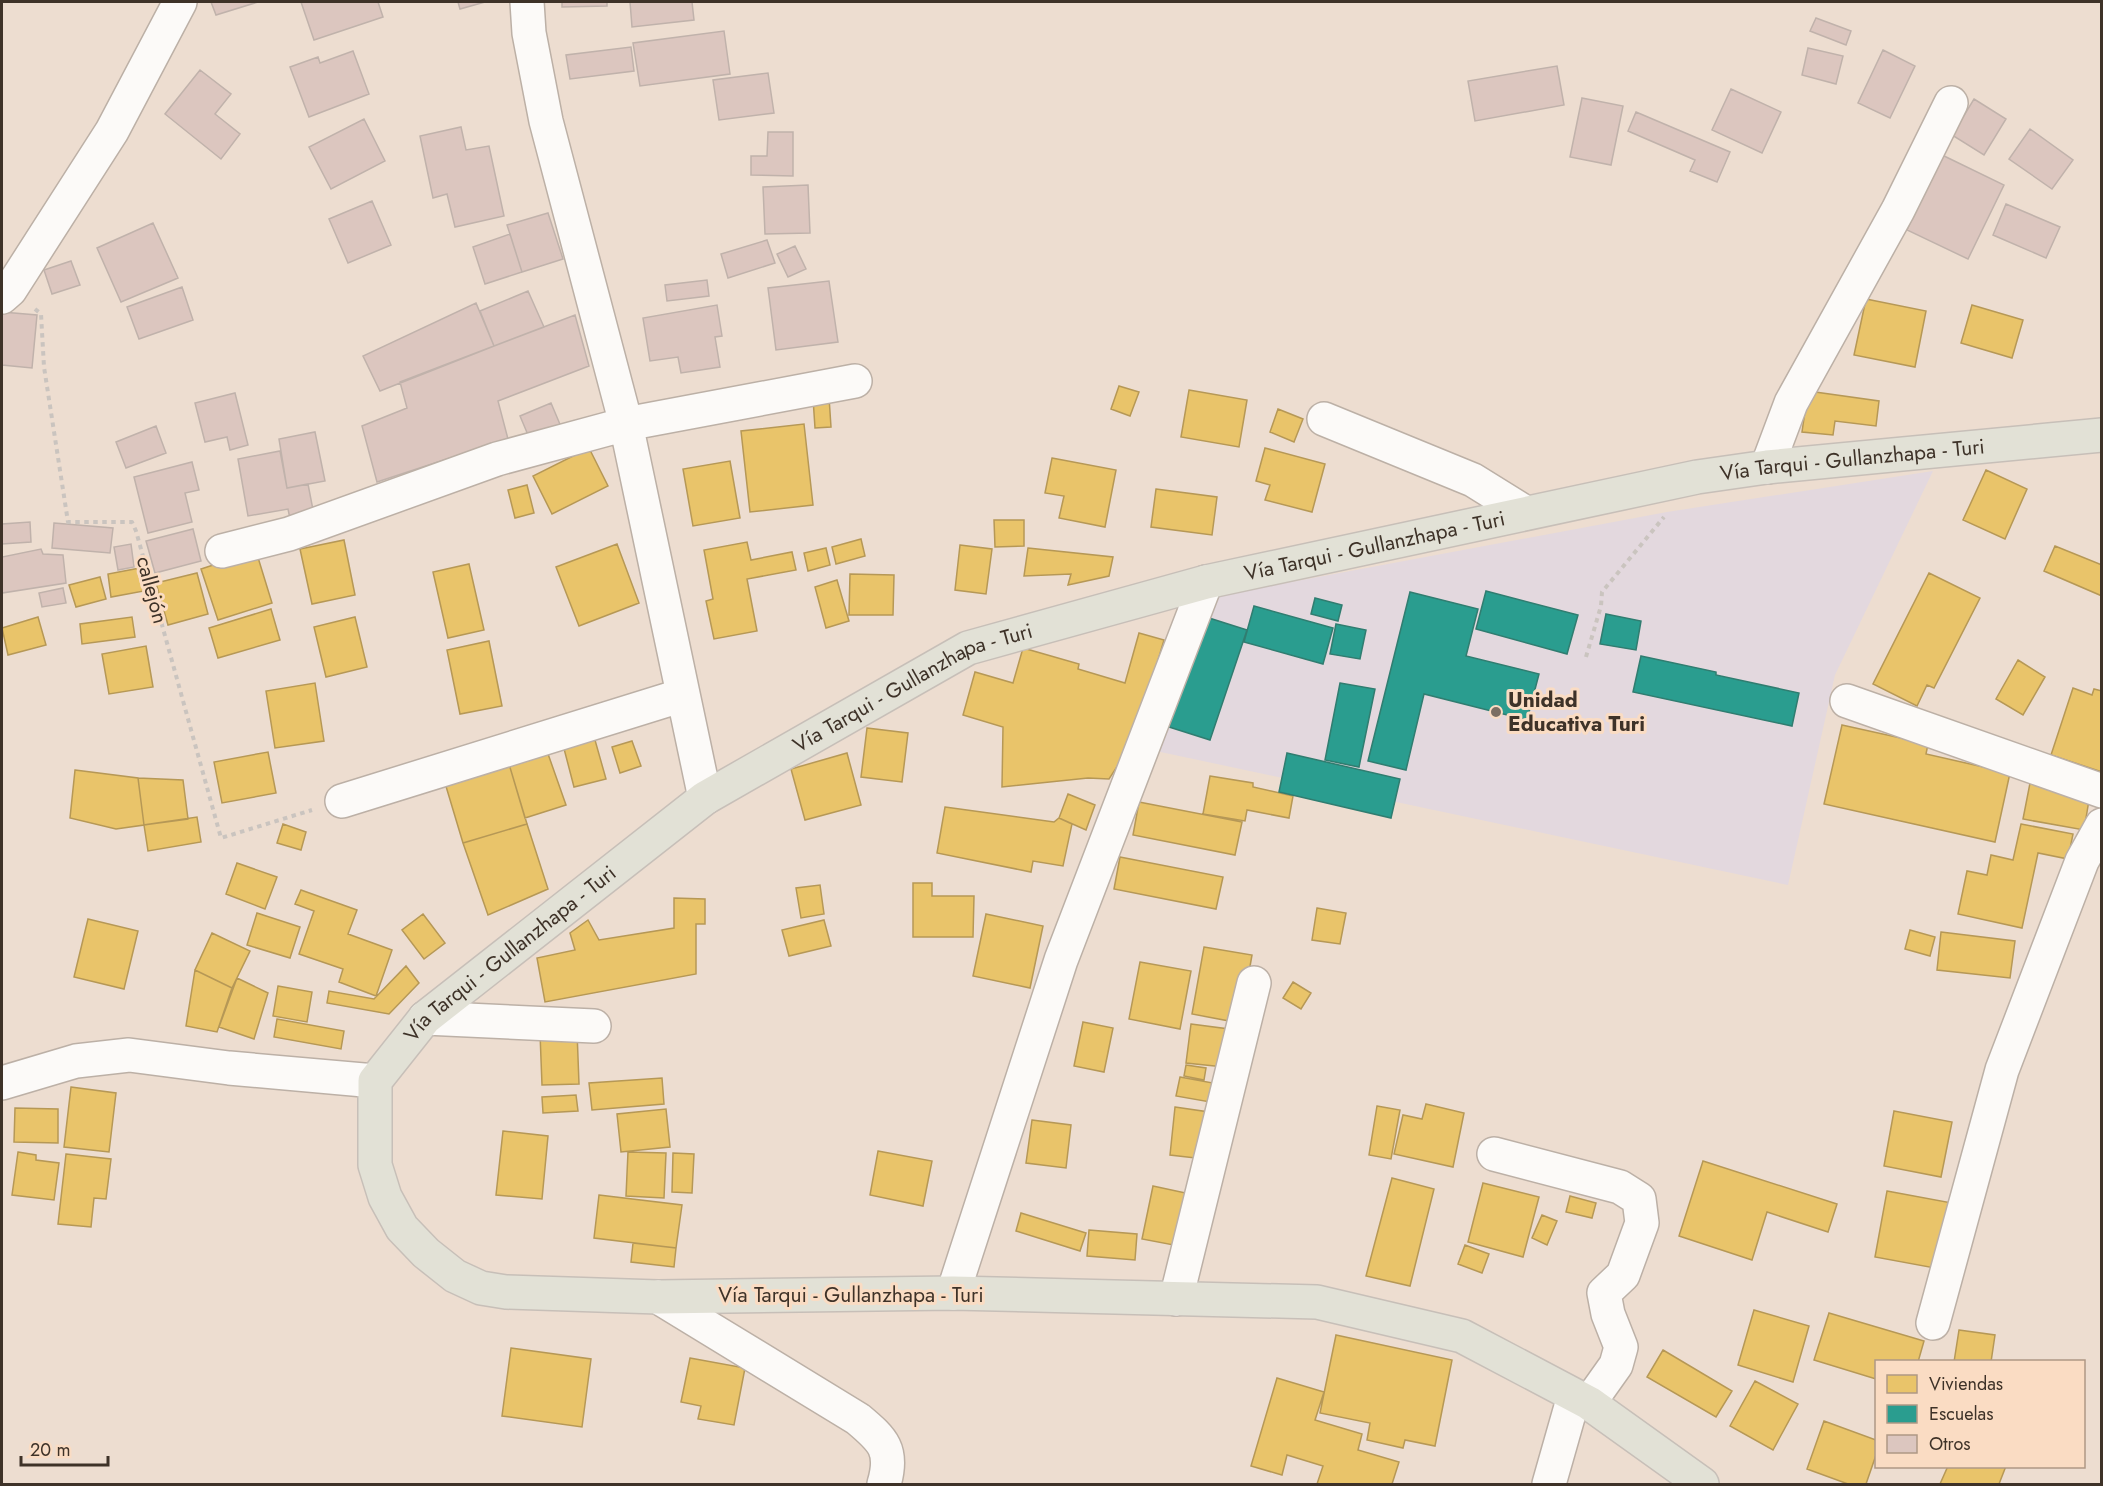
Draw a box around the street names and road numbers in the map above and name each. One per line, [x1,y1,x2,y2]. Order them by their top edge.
street label: Vía Tarqui - Gullanzhapa - Turi [1718,431,1986,489]
street label: Vía Tarqui - Gullanzhapa - Turi [1242,503,1508,588]
street label: callejón [129,553,175,627]
street label: Vía Tarqui - Gullanzhapa - Turi [787,616,1036,760]
street label: Vía Tarqui - Gullanzhapa - Turi [397,858,622,1048]
street label: Vía Tarqui - Gullanzhapa - Turi [718,1280,984,1310]

